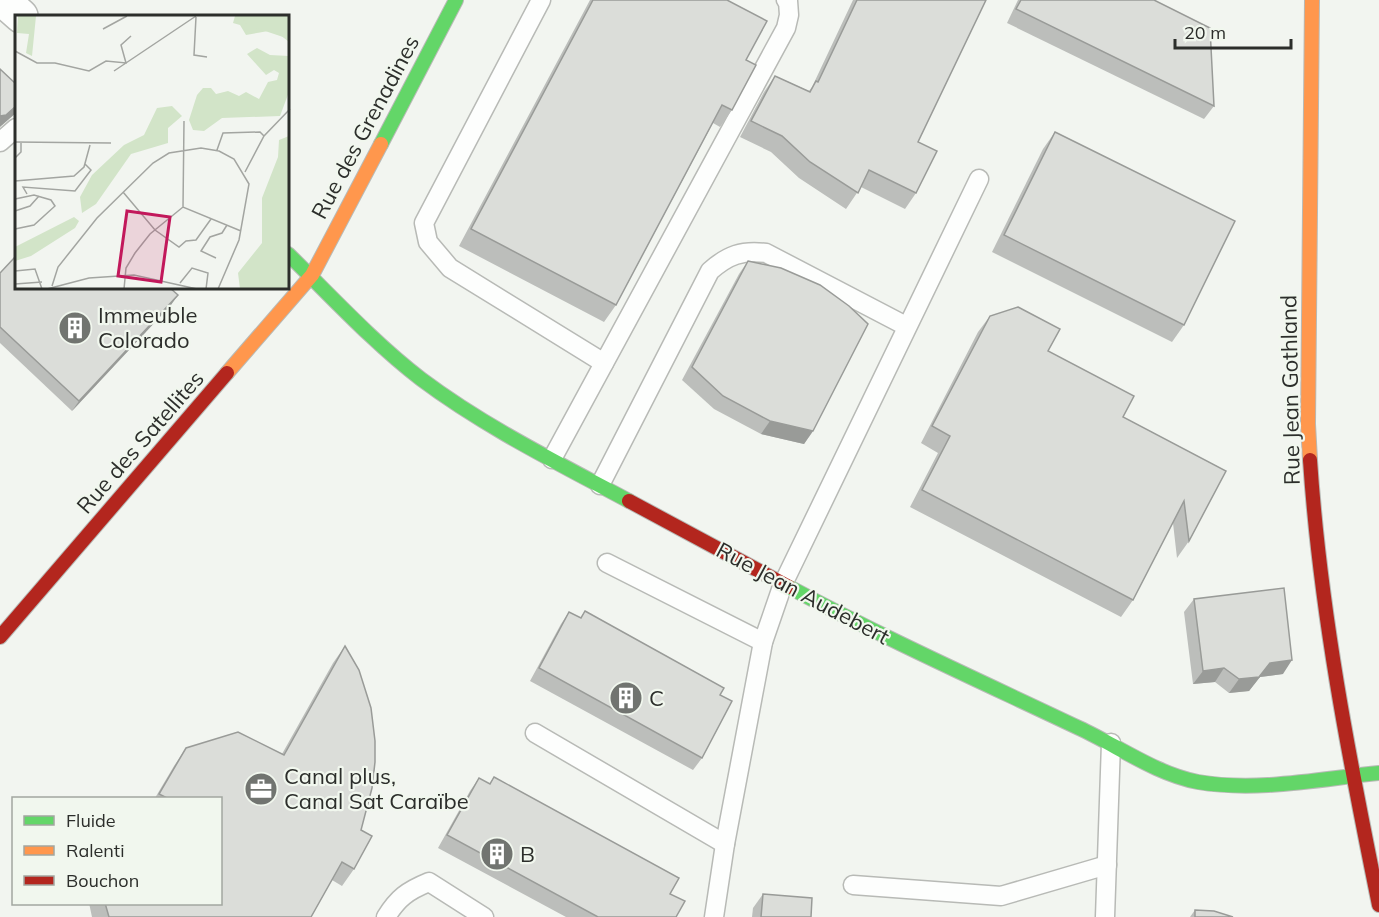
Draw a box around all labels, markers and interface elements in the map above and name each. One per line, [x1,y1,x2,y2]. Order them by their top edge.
scale bar [1175,12,1290,50]
inset map [15,15,290,290]
text: 20 m [1184,21,1226,44]
street label: Rue des Grenadines [305,31,425,223]
street label: Rue Jean Gothland [1274,295,1306,485]
place label: Immeuble Colorado [98,301,197,354]
building icon: Immeuble Colorado [57,310,93,346]
street label: Rue des Satellites [70,365,210,519]
street label: Rue Jean Audebert [712,536,895,651]
building icon: C [608,680,644,716]
place label: C [649,684,664,712]
place label: Canal plus, Canal Sat Caraïbe [284,762,469,815]
office icon: Canal plus, Canal Sat Caraïbe [243,771,279,807]
legend [12,797,222,905]
text: Fluide [66,809,116,832]
building icon: B [479,836,515,872]
text: Ralenti [66,839,124,862]
place label: B [520,840,535,868]
text: Bouchon [66,869,139,892]

